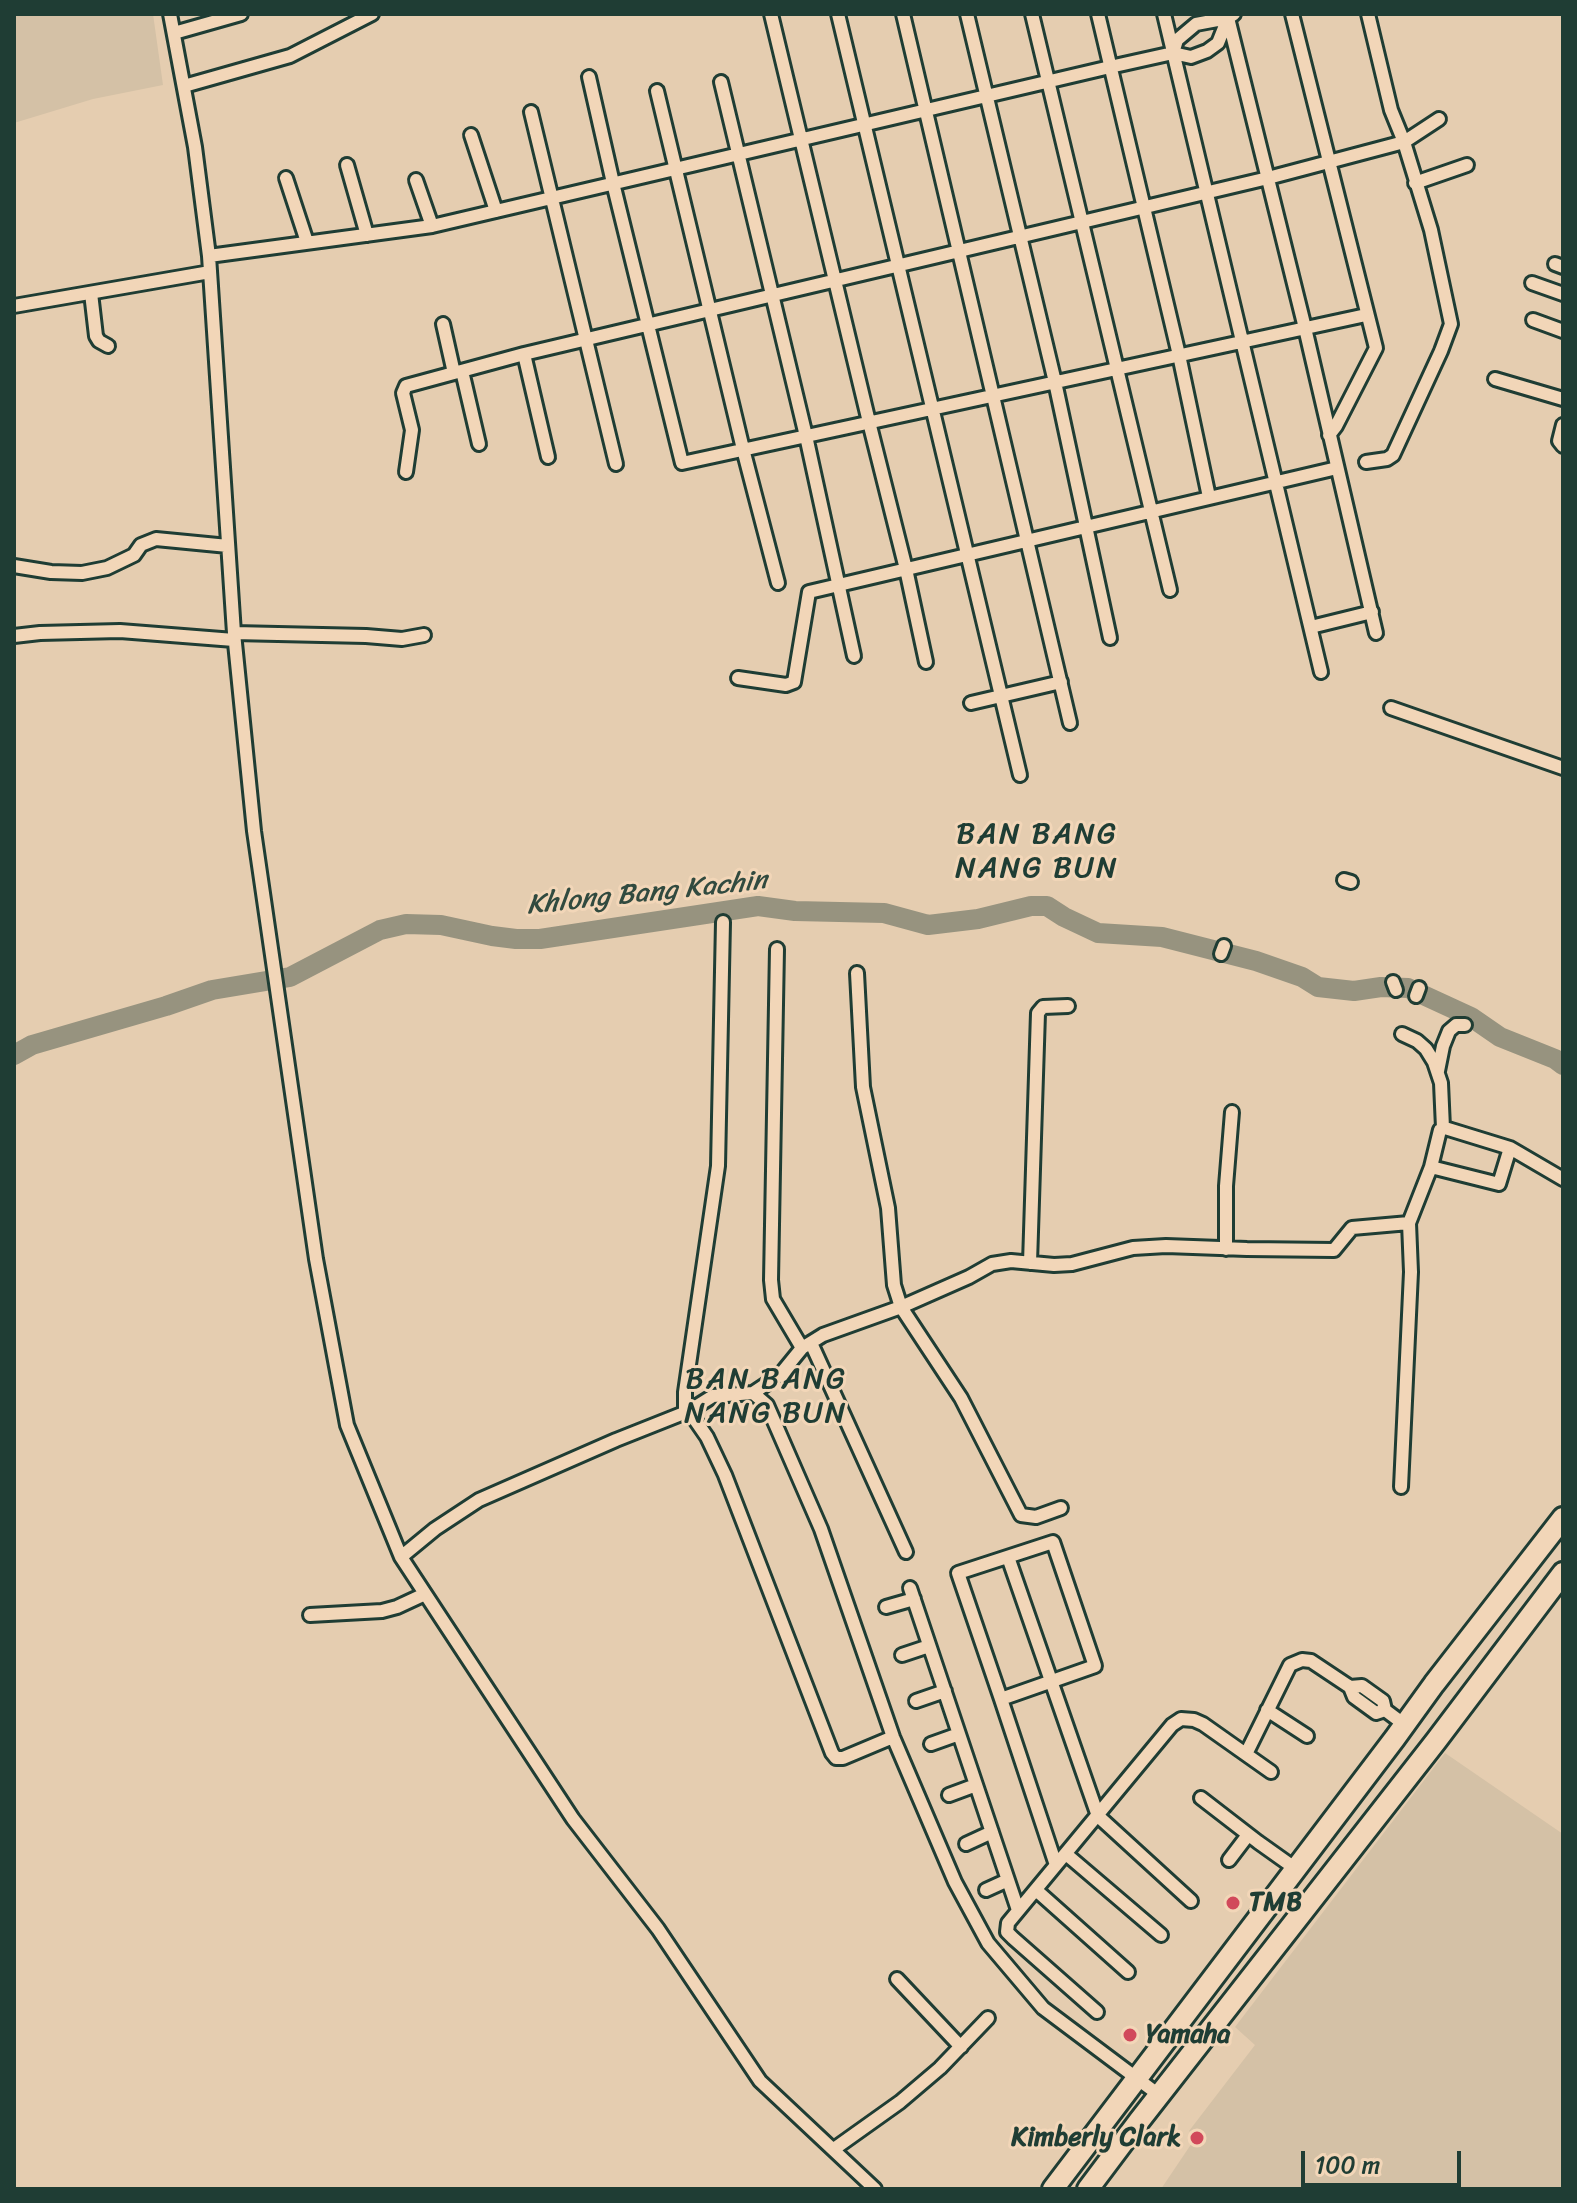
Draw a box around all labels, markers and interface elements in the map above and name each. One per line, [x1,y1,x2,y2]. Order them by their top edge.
district label: BAN BANG NANG BUN [955,817,1119,888]
water label: Khlong Bang Kachin [525,865,769,923]
district label: BAN BANG NANG BUN [684,1362,848,1432]
place label: TMB [1249,1887,1302,1919]
marker: TMB [1224,1894,1242,1912]
place label: Yamaha [1146,2019,1230,2051]
marker: Yamaha [1121,2026,1139,2044]
place label: Kimberly Clark [1011,2122,1181,2154]
marker: Kimberly Clark [1188,2129,1206,2147]
scale bar [1305,2135,1465,2185]
text: 100 m [1315,2144,1380,2186]

